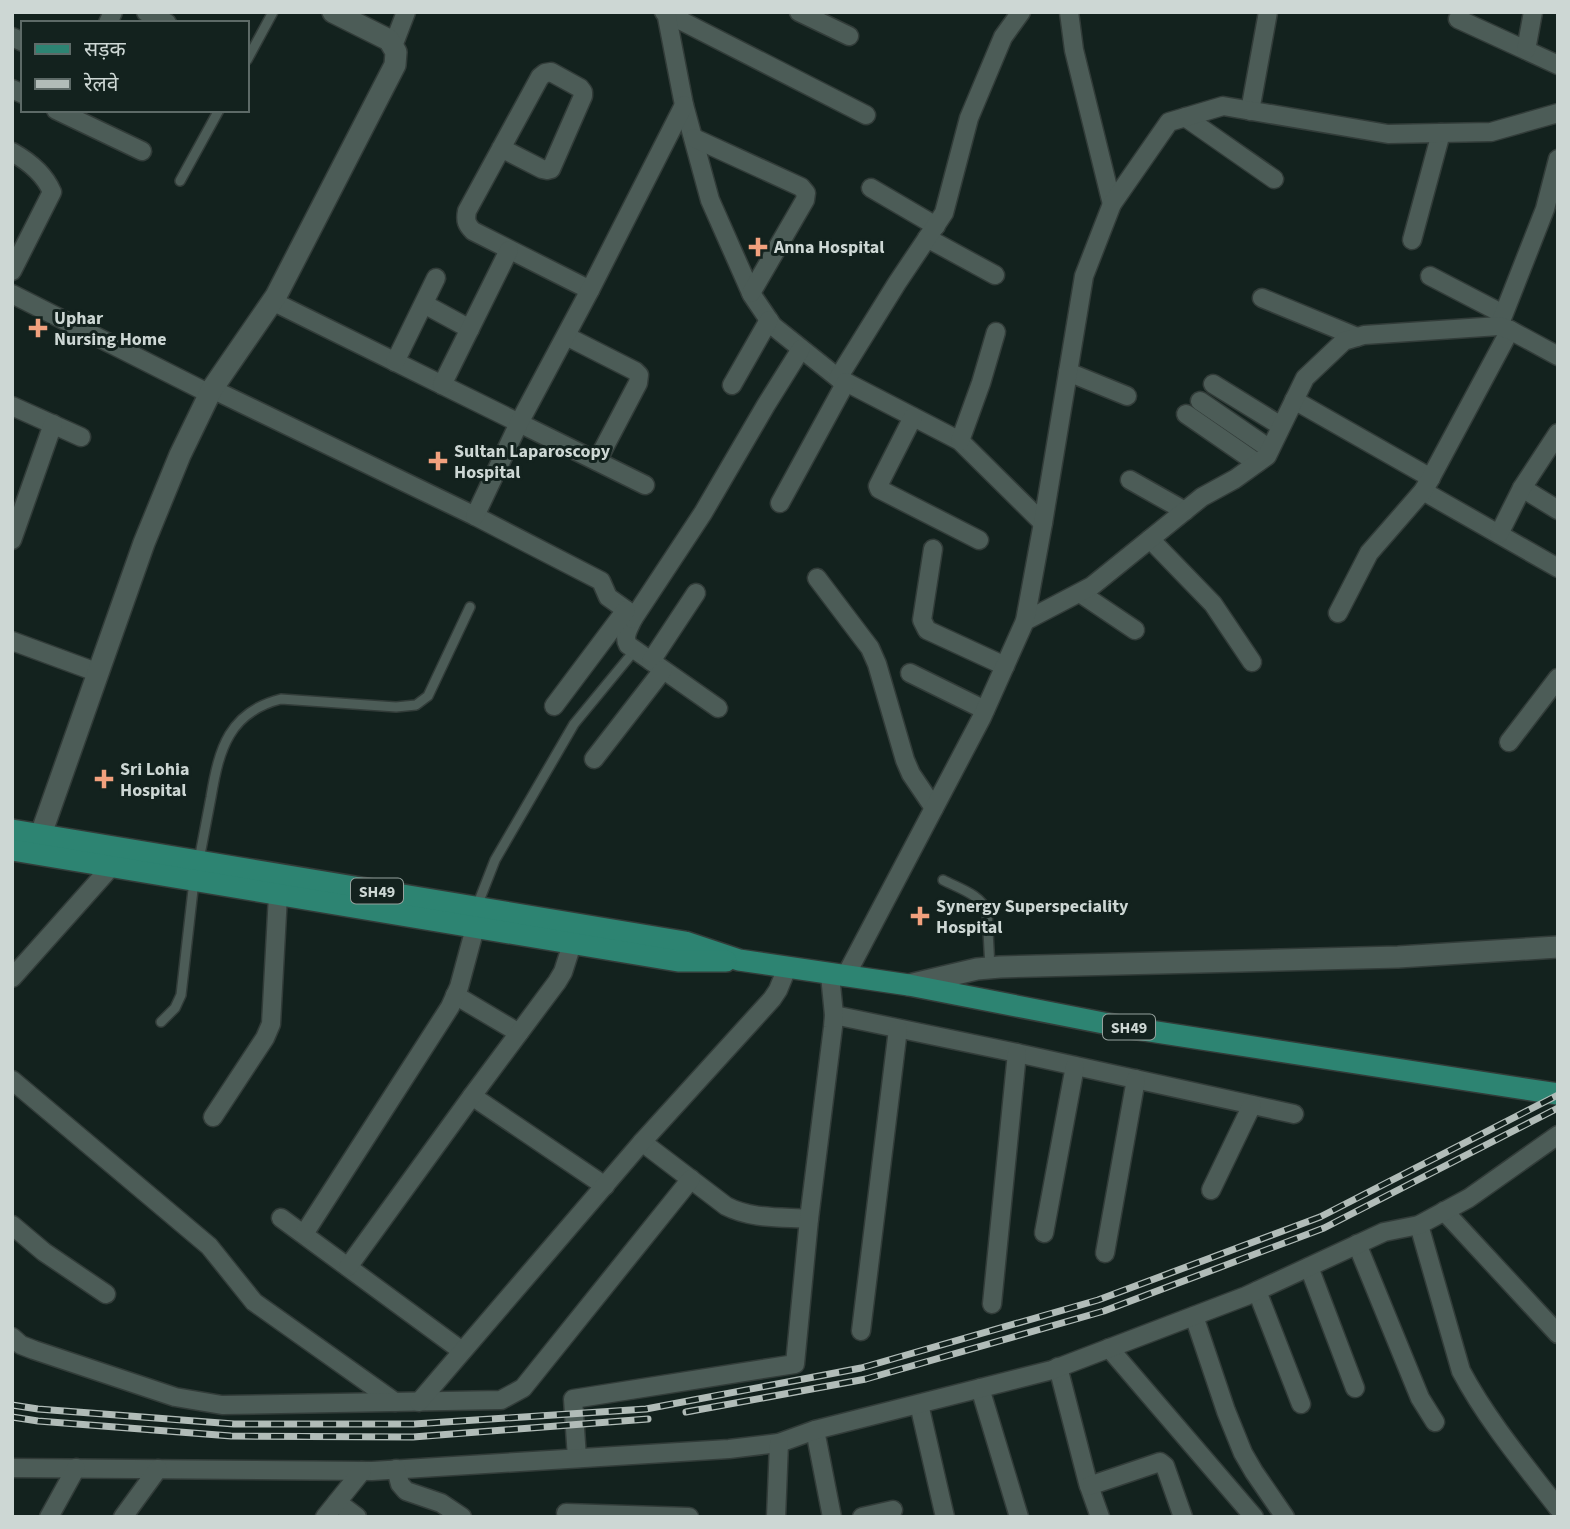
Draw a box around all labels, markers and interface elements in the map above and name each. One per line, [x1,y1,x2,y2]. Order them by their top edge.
legend [21,21,248,112]
text: सड़क [84,34,126,64]
text: रेलवे [83,69,119,99]
place label: Anna Hospital [773,235,884,260]
marker: Anna Hospital [748,237,768,257]
place label: Uphar Nursing Home [54,306,167,352]
marker: Uphar Nursing Home [28,318,48,338]
place label: Sultan Laparoscopy Hospital [454,439,611,485]
marker: Sultan Laparoscopy Hospital [428,451,448,471]
place label: Sri Lohia Hospital [120,757,190,803]
marker: Sri Lohia Hospital [94,769,114,789]
road number: SH49 [351,878,403,904]
place label: Synergy Superspeciality Hospital [936,894,1129,940]
marker: Synergy Superspeciality Hospital [910,906,930,926]
road number: SH49 [1103,1015,1155,1040]

